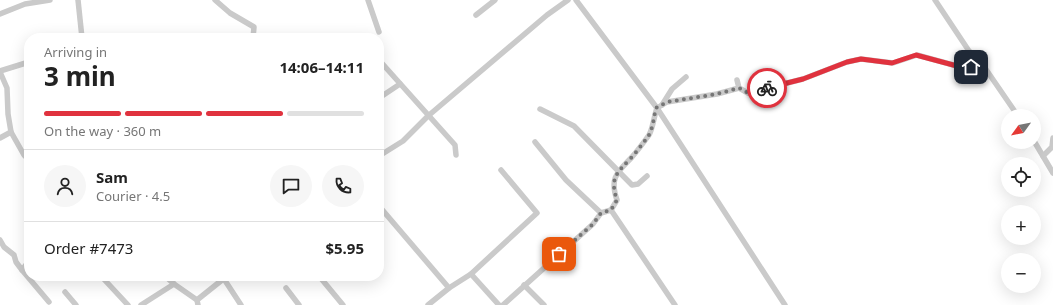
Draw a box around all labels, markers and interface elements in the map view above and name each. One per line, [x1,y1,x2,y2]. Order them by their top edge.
text: Arriving in [44,43,107,61]
pin [954,50,988,84]
icon: home [960,56,982,78]
text: 14:06–14:11 [279,57,364,77]
text: 3 min [44,58,116,94]
courier [747,68,787,108]
icon: bike [756,77,778,99]
north arrow [1001,109,1041,149]
map controls [1001,109,1041,293]
text: On the way · 360 m [44,122,161,140]
button: locate [1001,157,1041,197]
button: person [44,165,86,207]
button: chat [270,165,312,207]
button: phone [322,165,364,207]
text: Sam [96,167,128,187]
text: Courier · 4.5 [96,187,170,205]
button: + [1001,205,1041,245]
pin [542,237,576,271]
text: Order #7473 [44,238,133,258]
text: $5.95 [325,238,364,258]
icon: bag [548,243,570,265]
button: − [1001,253,1041,293]

